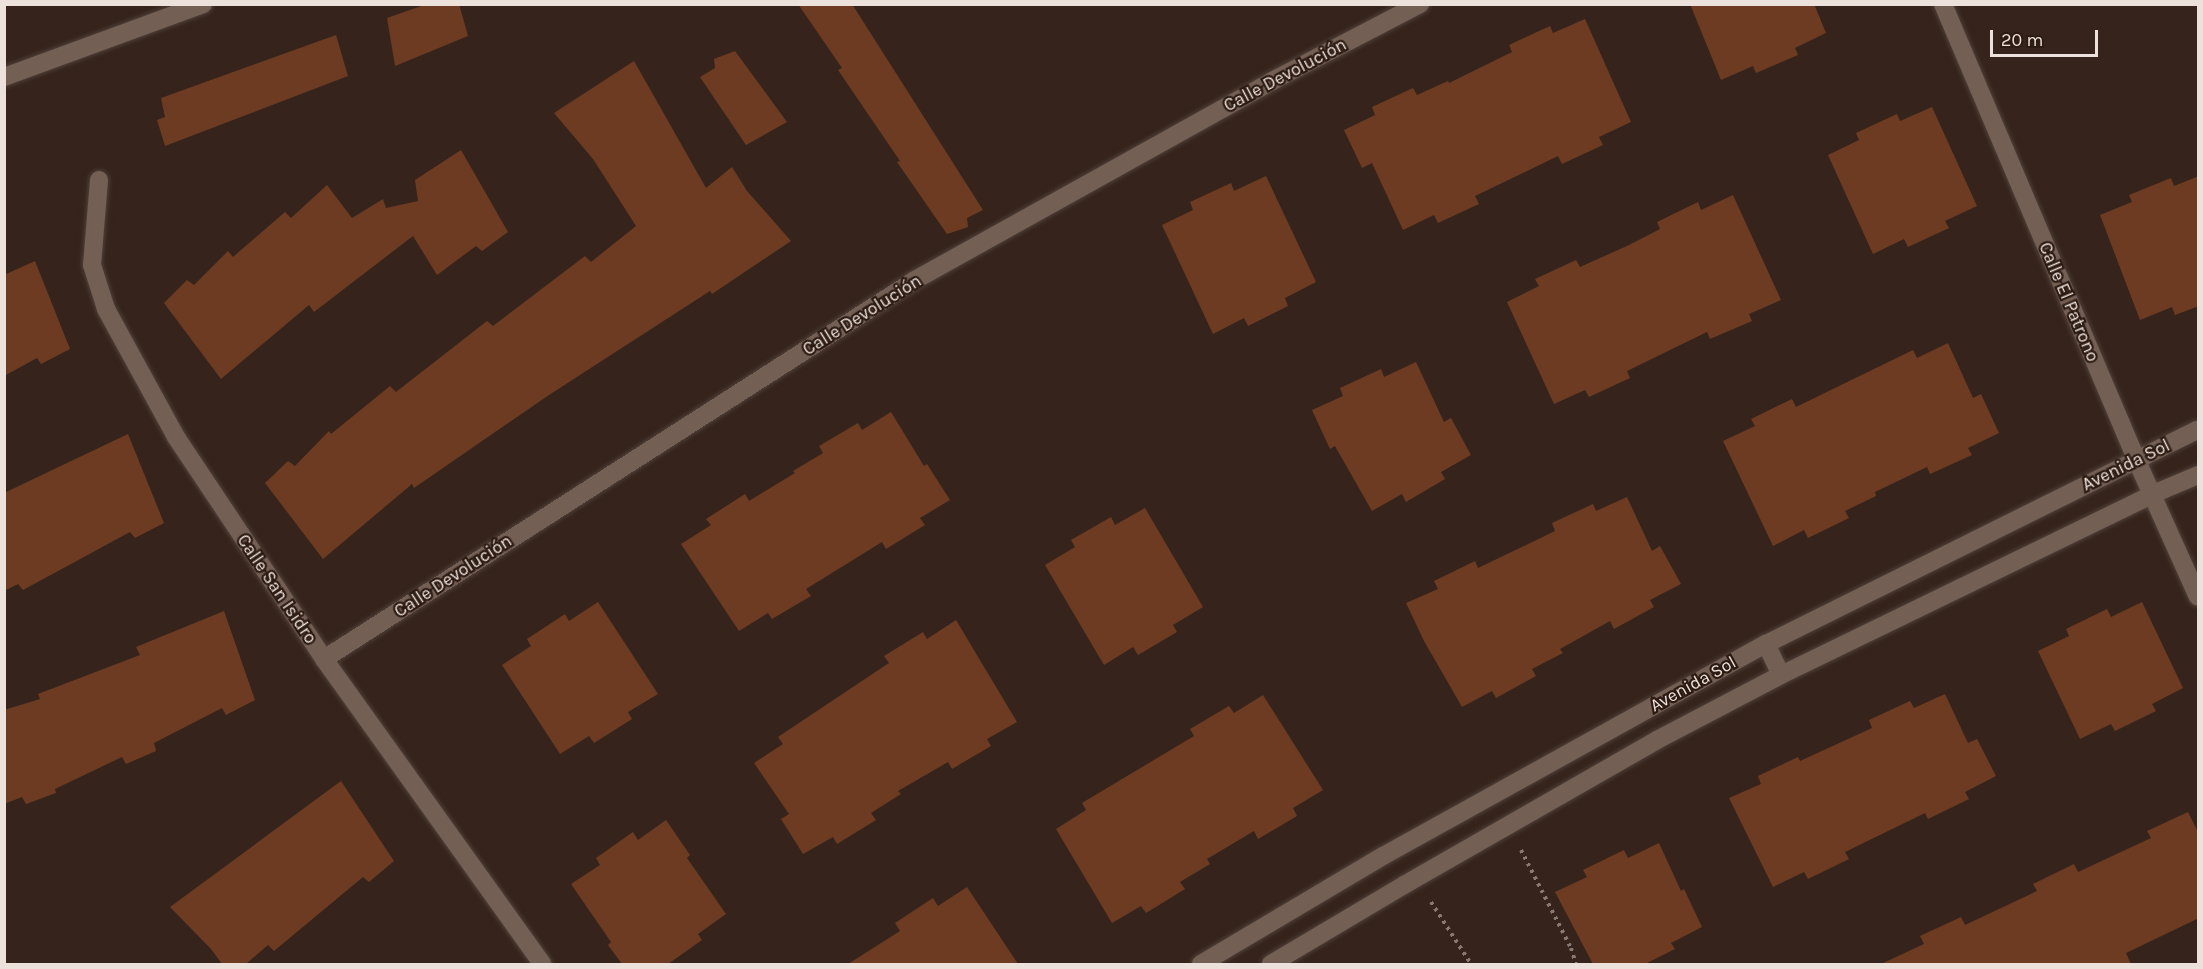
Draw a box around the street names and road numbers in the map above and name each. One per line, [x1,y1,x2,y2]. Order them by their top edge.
street label: Calle Devolución [1220,34,1350,116]
street label: Calle El Patrono [2034,239,2104,365]
street label: Calle Devolución [799,270,925,360]
street label: Avenida Sol [2079,434,2173,496]
street label: Calle San Isidro [232,530,322,648]
street label: Calle Devolución [390,530,516,622]
street label: Avenida Sol [1646,652,1740,716]

